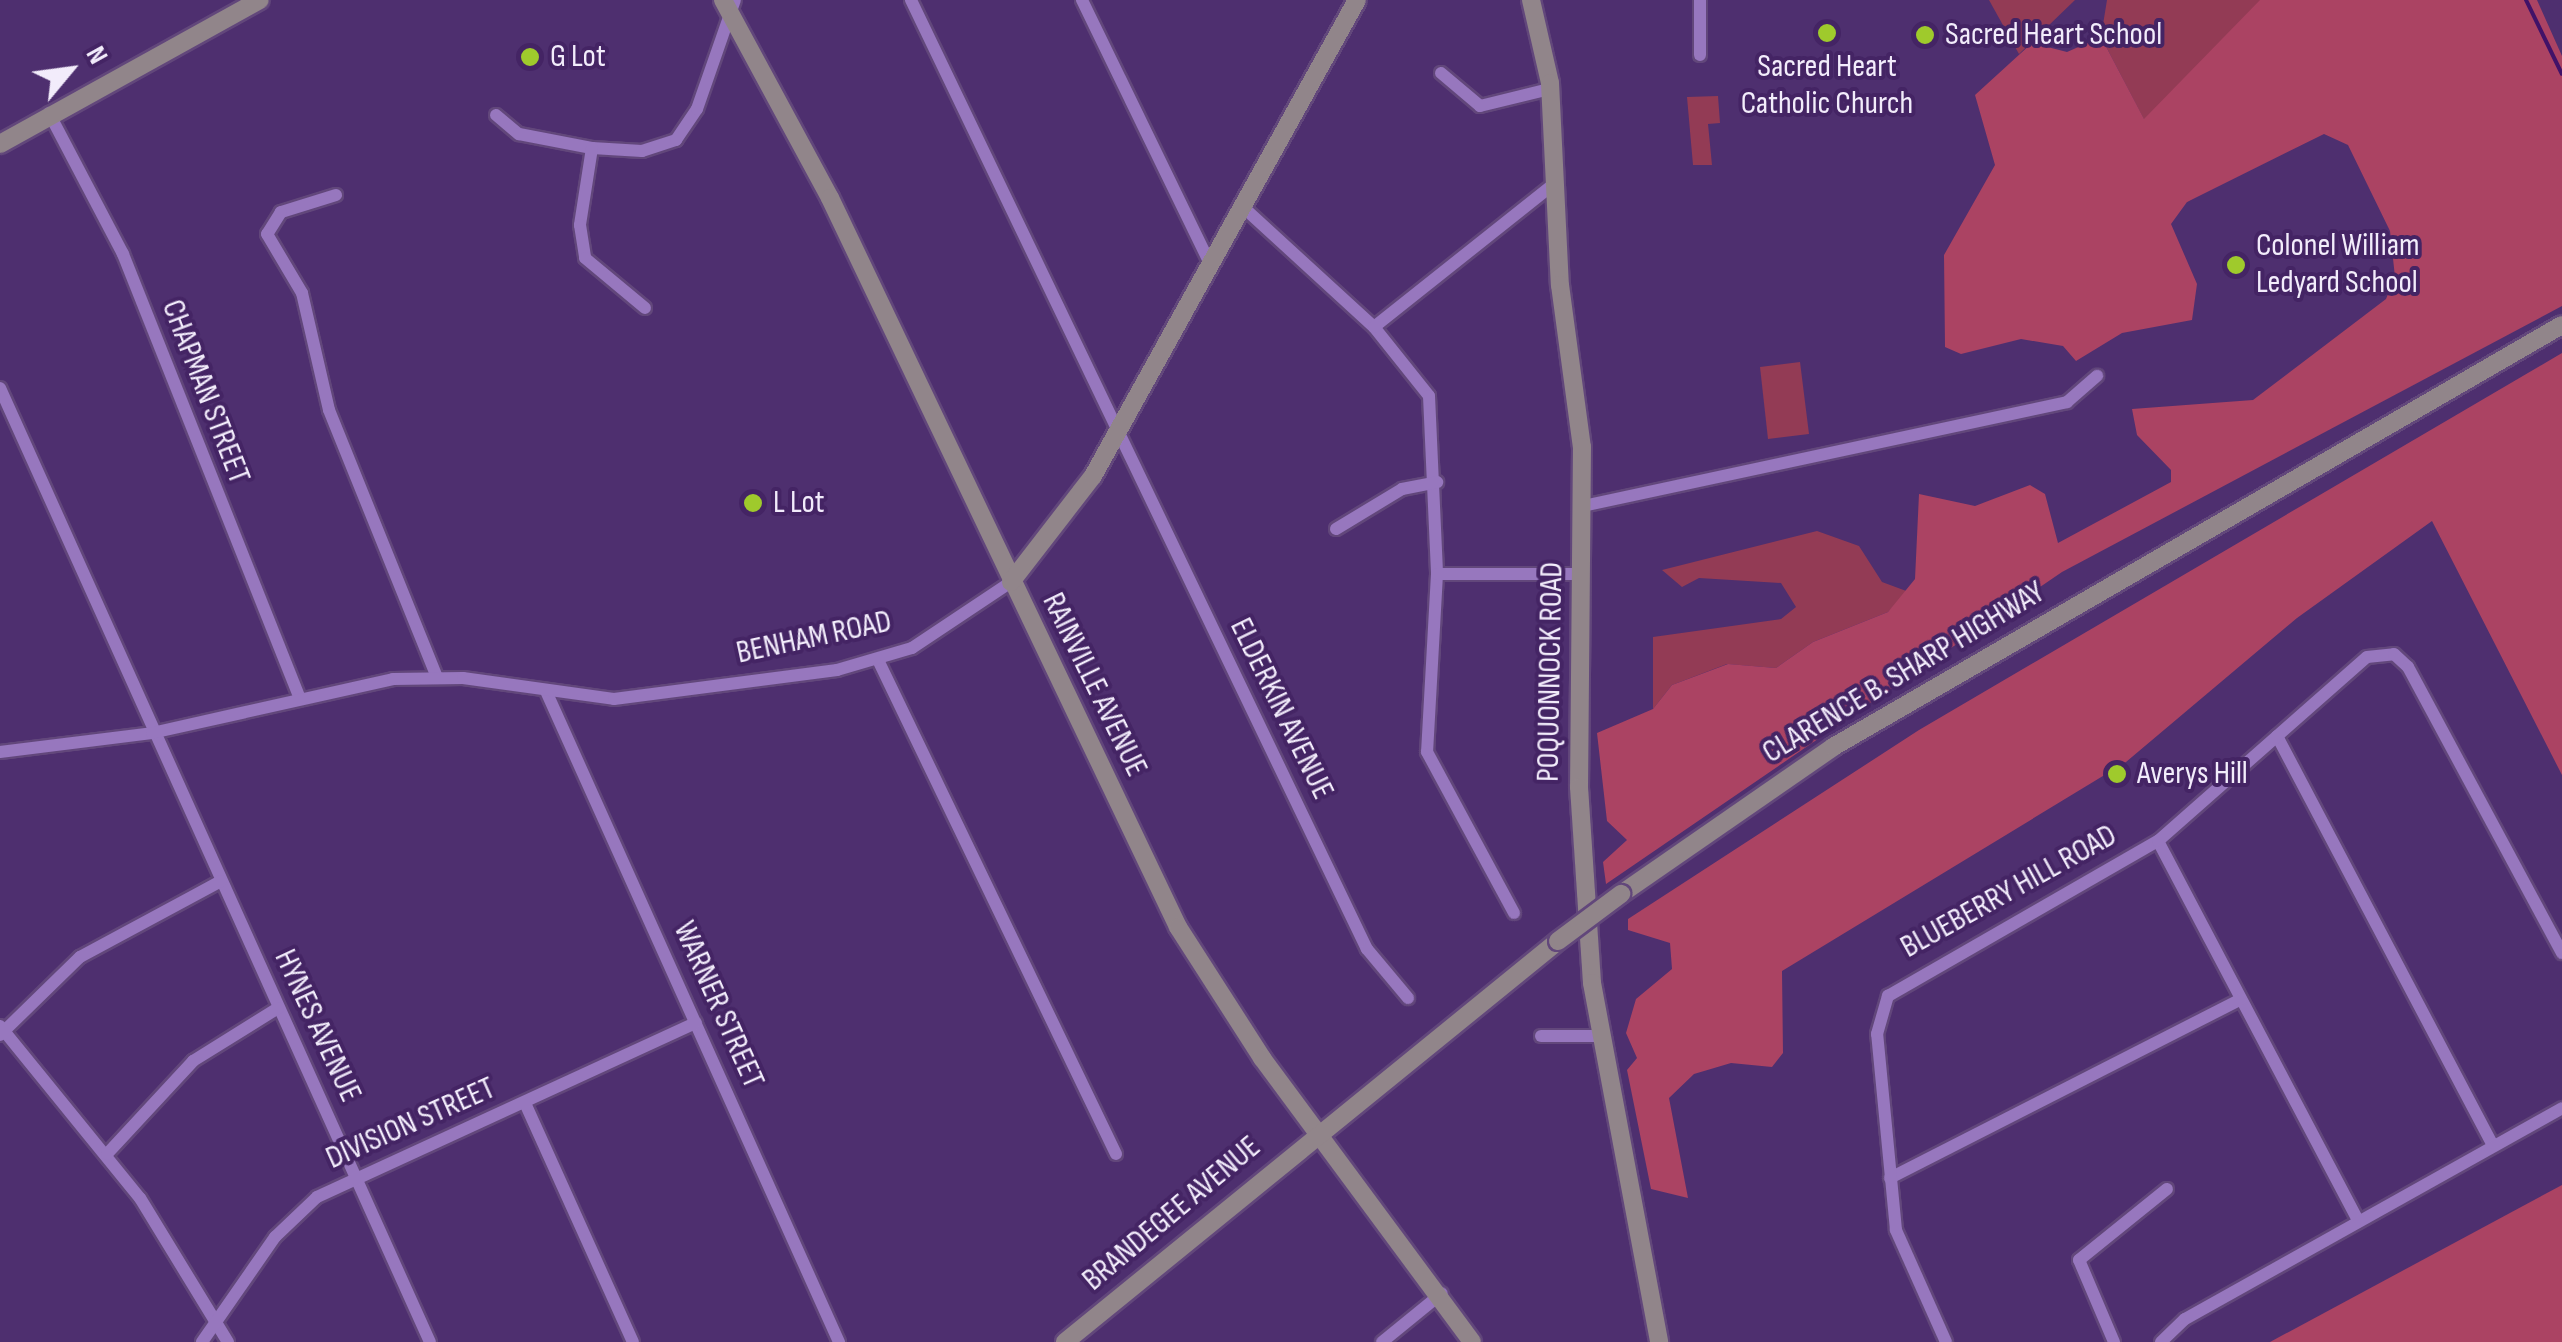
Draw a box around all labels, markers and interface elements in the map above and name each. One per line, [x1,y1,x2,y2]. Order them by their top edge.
place label: Sacred Heart School [1945,16,2162,54]
north arrow [20,20,120,120]
marker: Sacred Heart Catholic Church [1816,22,1838,44]
marker: Sacred Heart School [1914,24,1936,46]
place label: G Lot [550,38,606,76]
text: N [79,41,115,70]
marker: G Lot [519,46,541,68]
place label: Sacred Heart Catholic Church [1741,49,1913,124]
place label: Colonel William Ledyard School [2256,228,2420,303]
marker: Colonel William Ledyard School [2225,254,2247,276]
street label: CHAPMAN STREET [152,295,258,489]
place label: L Lot [773,484,824,522]
marker: L Lot [742,492,764,514]
street label: POQUONNOCK ROAD [1530,562,1572,782]
street label: CLARENCE B. SHARP HIGHWAY [1756,574,2052,772]
street label: RAINVILLE AVENUE [1033,587,1155,783]
street label: BENHAM ROAD [733,603,895,673]
street label: ELDERKIN AVENUE [1221,612,1341,806]
place label: Averys Hill [2137,755,2248,793]
marker: Averys Hill [2106,763,2128,785]
street label: BLUEBERRY HILL ROAD [1894,817,2124,967]
street label: WARNER STREET [664,916,772,1094]
street label: HYNES AVENUE [265,944,369,1108]
street label: DIVISION STREET [321,1070,501,1178]
street label: BRANDEGEE AVENUE [1075,1128,1269,1300]

